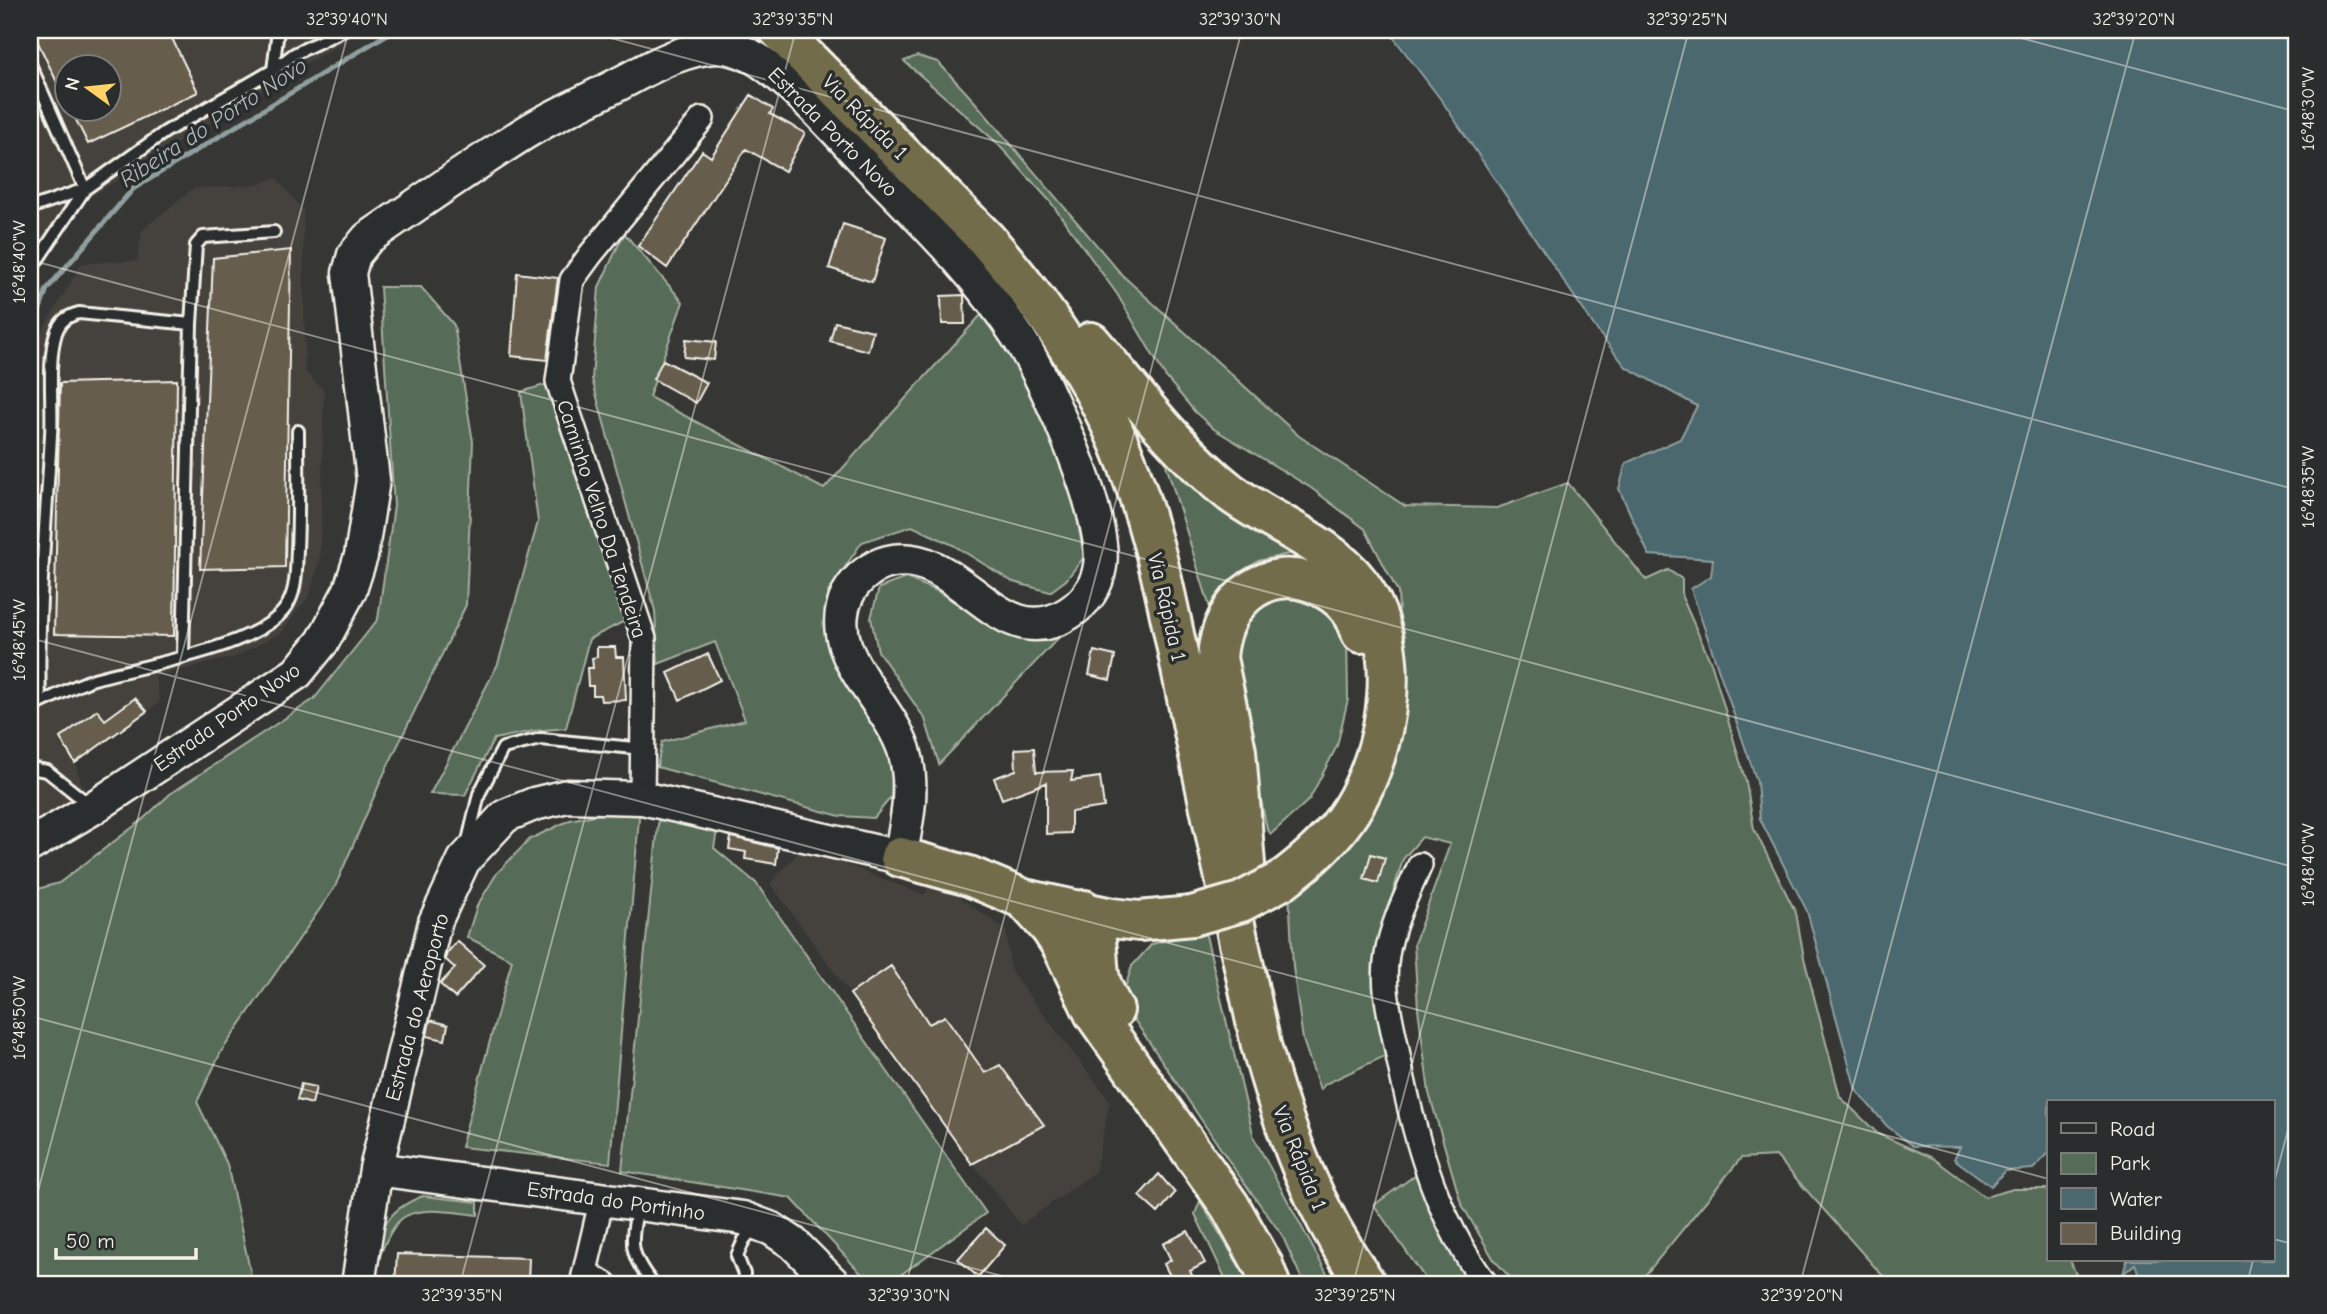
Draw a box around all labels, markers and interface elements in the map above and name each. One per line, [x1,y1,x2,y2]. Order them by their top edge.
text: 32°39'40"N [306,9,388,30]
text: 32°39'35"N [753,9,833,30]
text: 32°39'30"N [1199,9,1281,30]
text: 32°39'25"N [1646,9,1728,30]
text: 32°39'20"N [2093,9,2175,30]
north arrow [52,52,122,122]
water label: Ribeira do Porto Novo [115,52,312,193]
street label: Estrada Porto Novo [763,62,903,202]
text: 16°48'30"W [2298,67,2319,151]
street label: Via Rápida 1 [818,70,912,164]
text: N [60,75,85,93]
text: 16°48'40"W [9,220,30,304]
street label: Caminho Velho Da Tendeira [552,397,652,641]
text: 16°48'35"W [2298,445,2319,528]
street label: Via Rápida 1 [1143,551,1191,663]
text: 16°48'45"W [9,599,30,681]
street label: Estrada Porto Novo [149,658,305,776]
text: 16°48'40"W [2298,823,2319,907]
street label: Estrada do Aeroporto [380,911,454,1103]
text: 16°48'50"W [9,976,30,1060]
legend [2047,1100,2274,1262]
street label: Via Rápida 1 [1268,1102,1332,1214]
text: Road [2110,1117,2155,1141]
text: Park [2110,1151,2150,1175]
street label: Estrada do Portinho [525,1177,707,1225]
text: Water [2110,1187,2163,1211]
scale bar [56,1216,196,1260]
text: Building [2110,1221,2182,1245]
text: 50 m [66,1229,115,1253]
text: 32°39'35"N [422,1285,502,1306]
text: 32°39'30"N [868,1285,950,1306]
text: 32°39'25"N [1314,1285,1396,1306]
text: 32°39'20"N [1761,1285,1843,1306]

